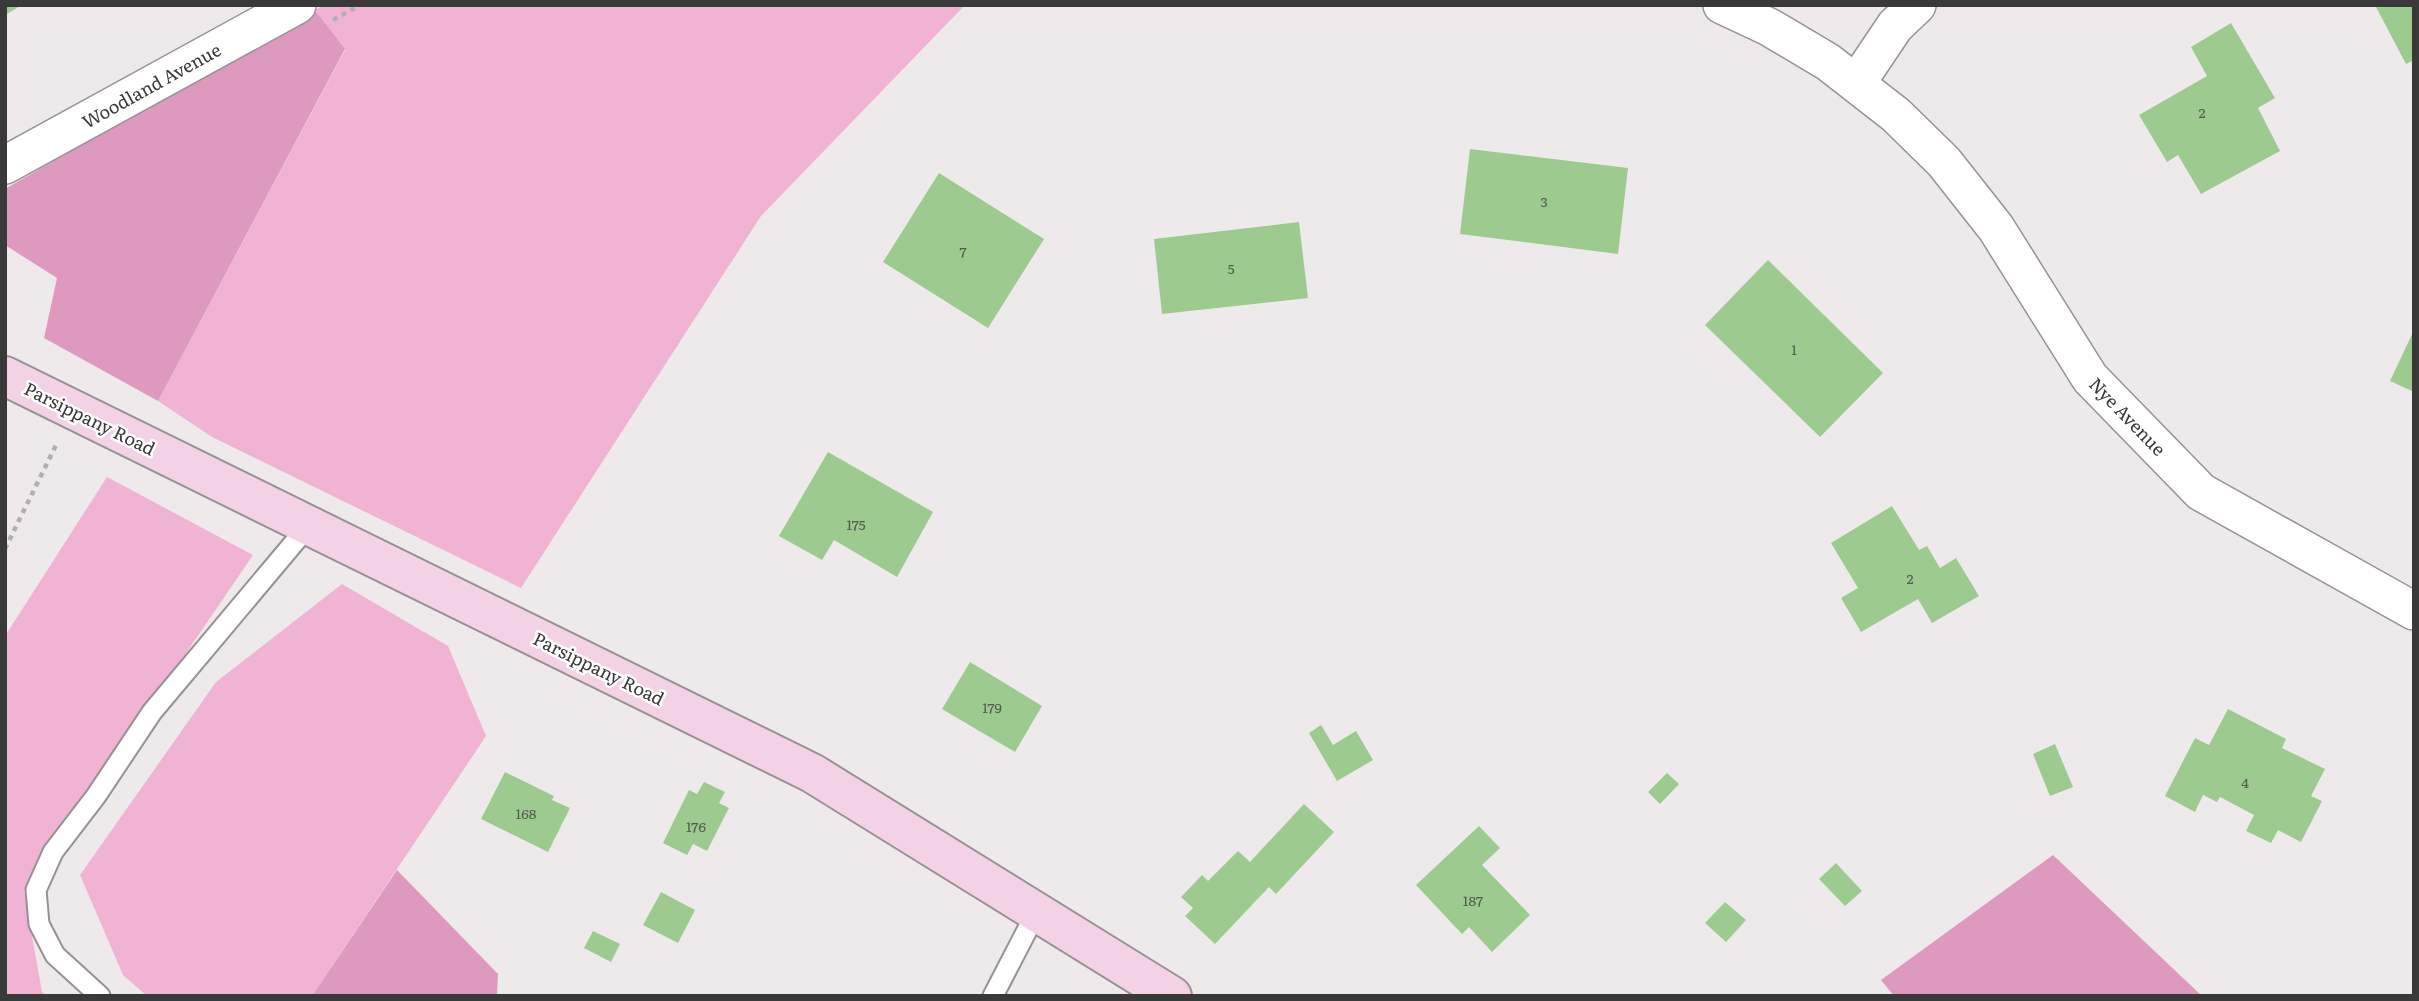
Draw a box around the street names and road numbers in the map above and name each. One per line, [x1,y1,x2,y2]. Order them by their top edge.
street label: Woodland Avenue [77,36,225,134]
street label: Nye Avenue [2084,371,2172,461]
street label: Parsippany Road [20,374,160,462]
street label: Parsippany Road [529,624,669,712]

